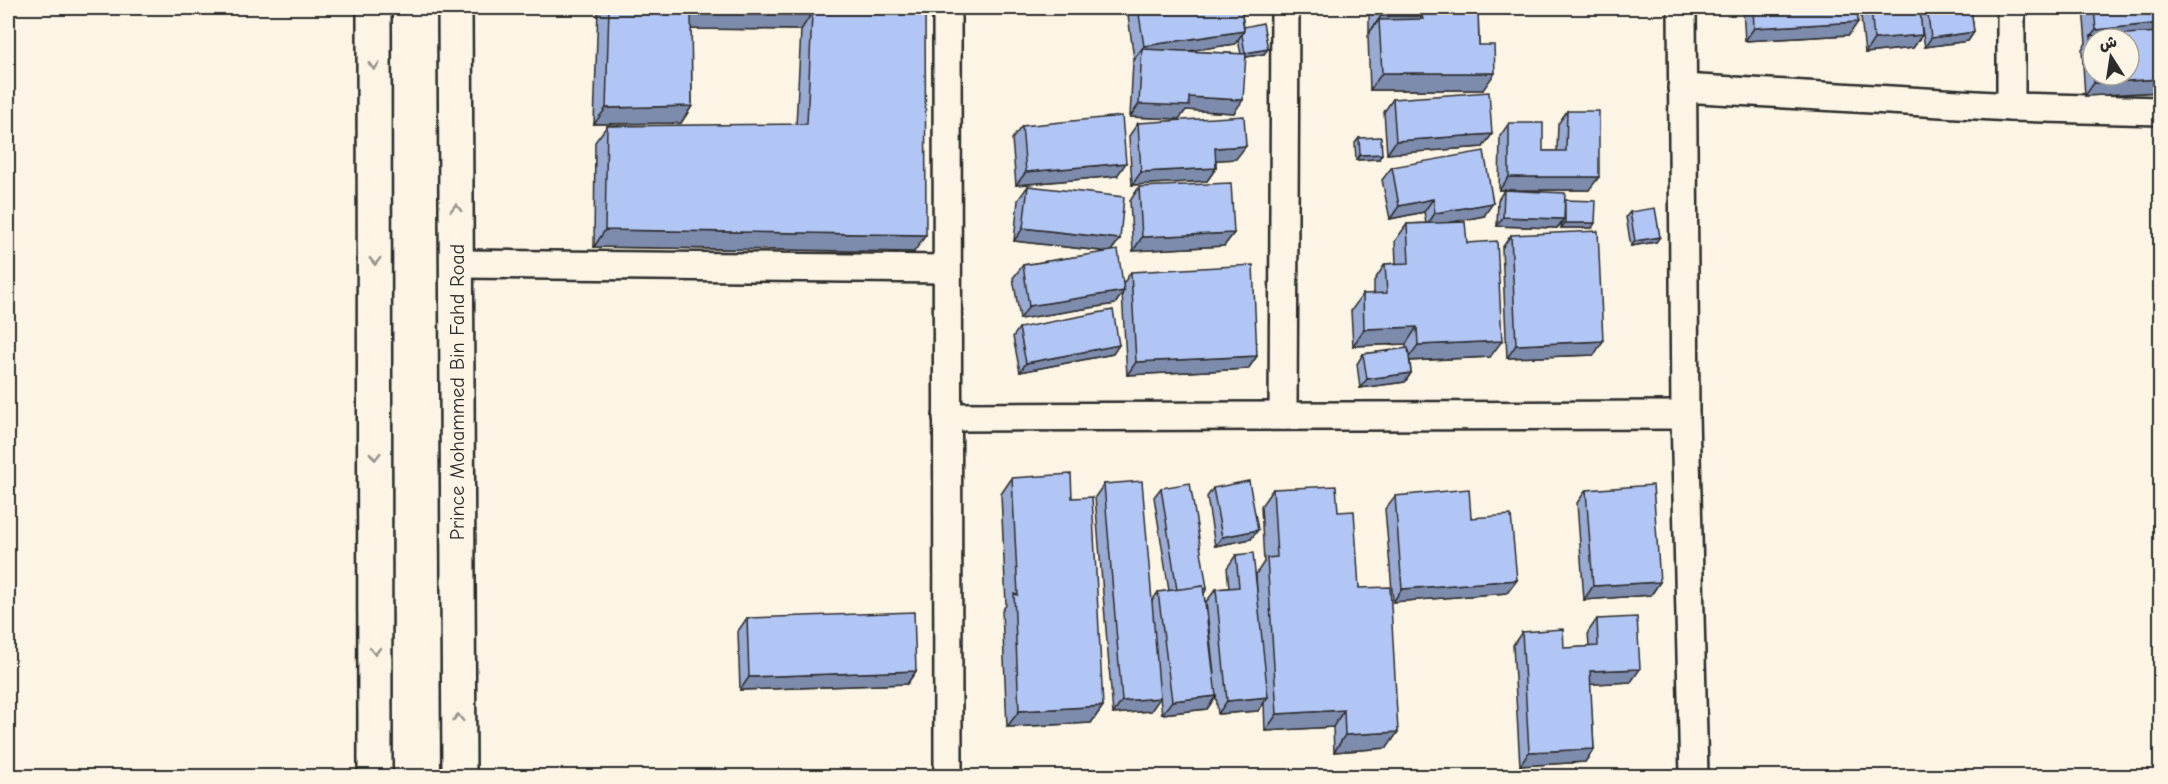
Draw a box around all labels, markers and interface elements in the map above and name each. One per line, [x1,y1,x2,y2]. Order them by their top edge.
north arrow [2081,27,2141,87]
text: ش [2098,33,2119,54]
one-way arrow [368,61,380,70]
one-way arrow [450,204,462,213]
street label: Prince Mohammed Bin Fahd Road [446,244,469,540]
one-way arrow [369,256,381,265]
one-way arrow [369,451,381,460]
one-way arrow [369,646,381,655]
one-way arrow [452,714,464,723]

